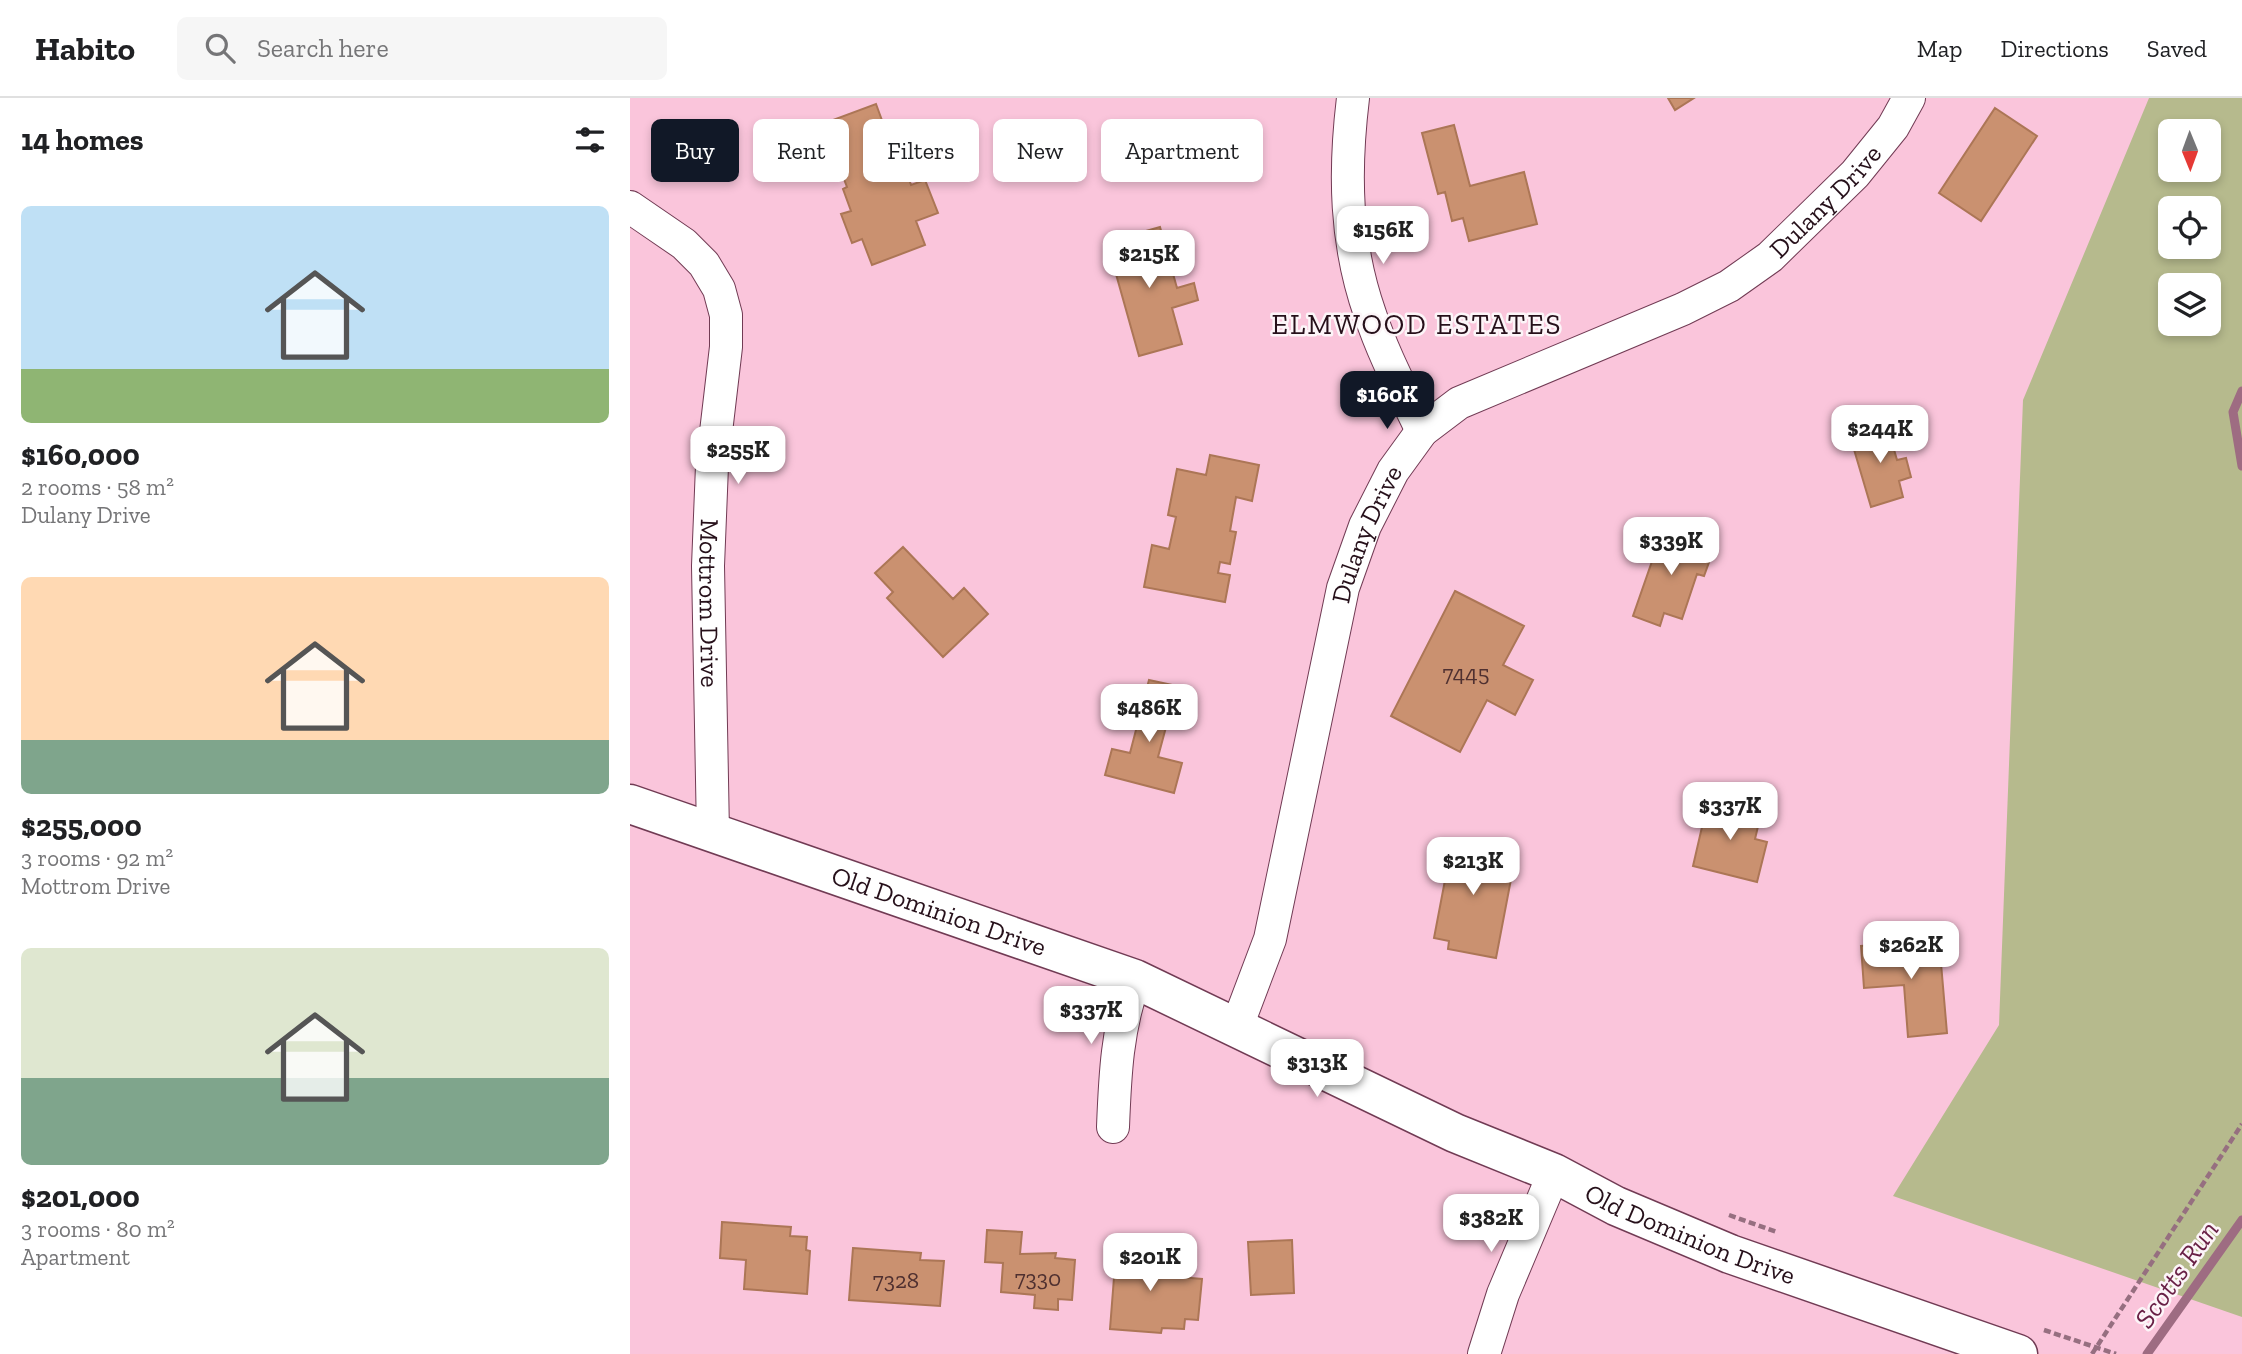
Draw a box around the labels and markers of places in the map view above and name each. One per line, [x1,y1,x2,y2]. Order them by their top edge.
pin: $156K [1334,206,1432,266]
pin: $215K [1100,230,1198,290]
pin: $160K [1338,372,1436,431]
pin: $244K [1831,406,1929,465]
pin: $255K [689,426,787,486]
pin: $339K [1622,518,1720,577]
pin: $486K [1100,684,1198,744]
pin: $337K [1681,782,1779,842]
pin: $213K [1424,838,1522,897]
pin: $262K [1862,922,1960,981]
pin: $337K [1042,986,1140,1046]
pin: $313K [1268,1040,1366,1099]
pin: $382K [1442,1194,1540,1254]
pin: $201K [1101,1234,1199,1293]

